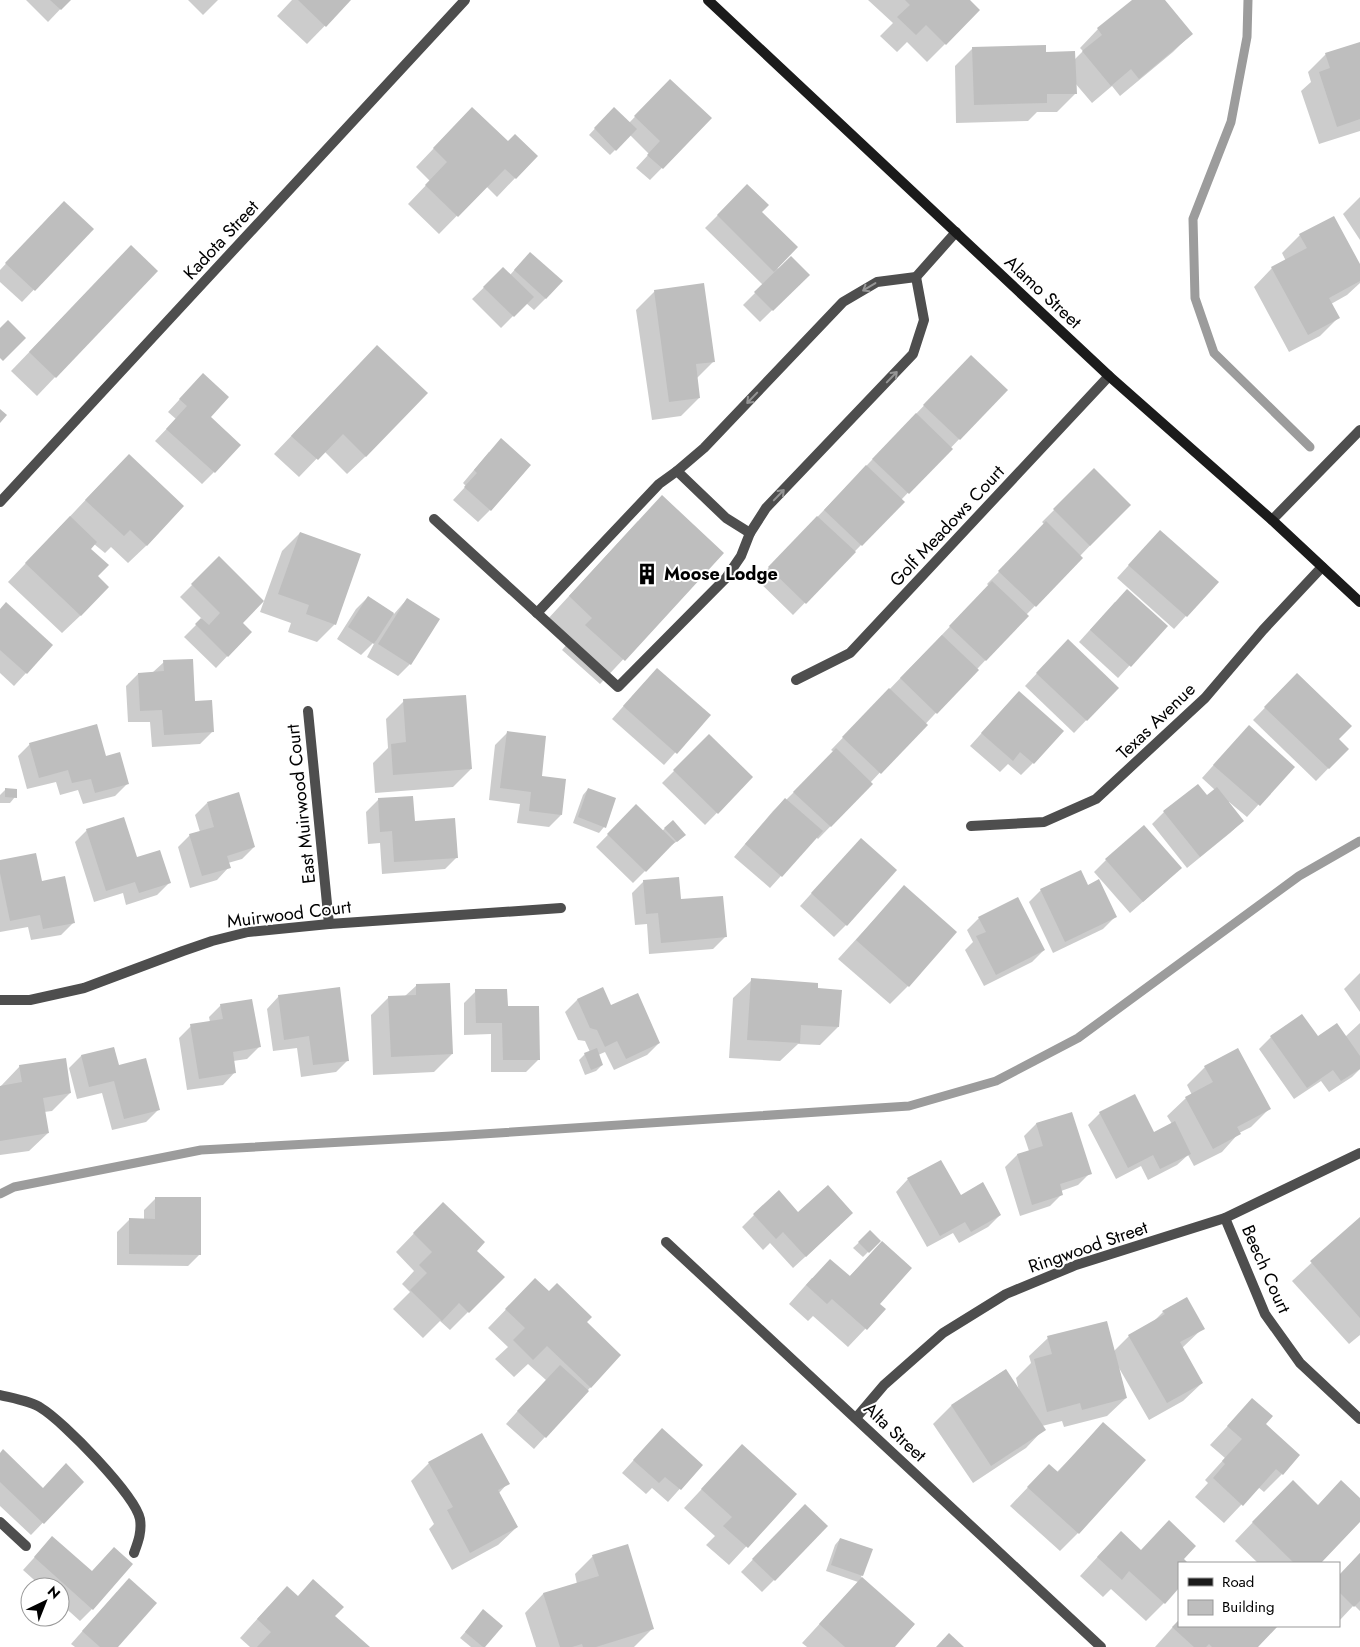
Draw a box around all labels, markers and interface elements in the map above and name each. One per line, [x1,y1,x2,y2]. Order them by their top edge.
street label: Kadota Street [177,194,265,286]
street label: Alamo Street [999,249,1088,335]
one-way arrow [863,282,877,292]
one-way arrow [886,371,898,383]
one-way arrow [746,391,758,404]
street label: Golf Meadows Court [884,459,1011,593]
one-way arrow [773,488,785,501]
building icon: Moose Lodge [634,561,660,587]
place label: Moose Lodge [664,561,778,587]
street label: Texas Avenue [1111,677,1201,765]
street label: East Muirwood Court [280,722,322,885]
street label: Muirwood Court [225,893,353,935]
street label: Ringwood Street [1025,1214,1152,1280]
street label: Beech Court [1235,1221,1297,1318]
street label: Alta Street [858,1396,933,1468]
legend [1178,1562,1340,1627]
text: Road [1222,1571,1254,1593]
north arrow [20,1577,70,1627]
text: N [43,1581,65,1604]
text: Building [1222,1596,1274,1618]

